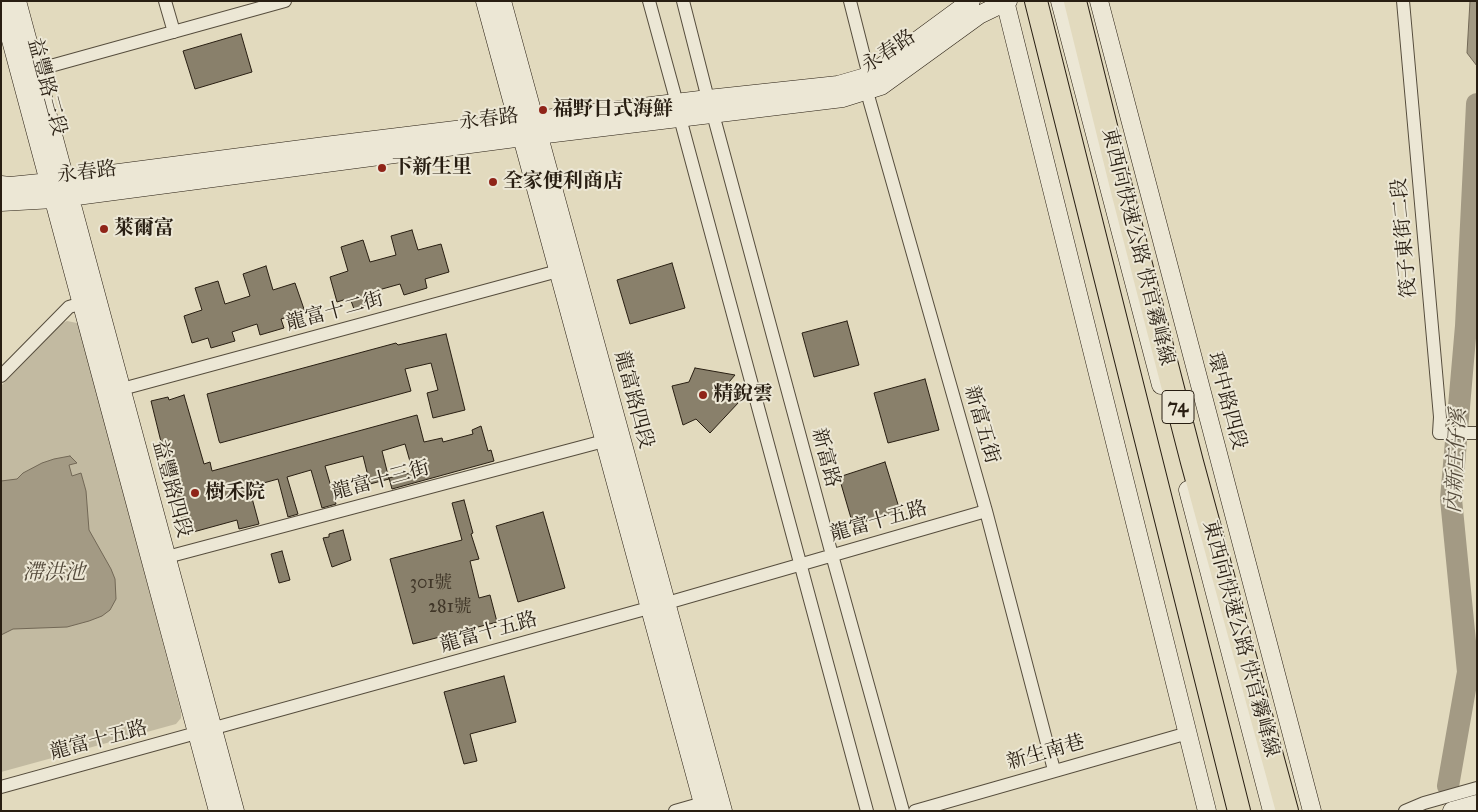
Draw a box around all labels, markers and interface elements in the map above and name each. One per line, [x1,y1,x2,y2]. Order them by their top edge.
street label: 永春路 [857,25,921,79]
street label: 益豐路三段 [21,36,71,138]
place label: 福野日式海鮮 [553,98,673,122]
street label: 永春路 [458,104,520,136]
marker: 福野日式海鮮 [537,104,549,116]
street label: 東西向快速公路 快官霧峰線 [1096,126,1178,368]
place label: 下新生里 [392,156,472,180]
street label: 永春路 [56,157,118,189]
marker: 下新生里 [376,162,388,174]
place label: 全家便利商店 [503,170,623,194]
marker: 全家便利商店 [487,176,499,188]
street label: 筏子東街二段 [1388,177,1422,299]
place label: 萊爾富 [114,217,174,241]
marker: 萊爾富 [98,223,110,235]
street label: 龍富十二街 [284,287,386,337]
street label: 龍富路四段 [608,349,658,451]
street label: 環中路四段 [1201,350,1251,452]
place label: 精銳雲 [713,383,773,407]
street label: 新富五街 [958,383,1004,467]
marker: 精銳雲 [697,389,709,401]
road number: 74 [1162,391,1194,424]
water label: 內新庄仔溪 [1442,408,1472,514]
street label: 新富路 [806,426,844,490]
street label: 益豐路四段 [146,438,196,540]
street label: 龍富十三街 [330,456,432,506]
place label: 樹禾院 [205,481,265,505]
marker: 樹禾院 [189,487,201,499]
street label: 龍富十五路 [828,497,930,547]
street label: 東西向快速公路 快官霧峰線 [1197,518,1283,760]
water label: 滯洪池 [23,561,85,587]
house number: 301號 [410,573,452,595]
house number: 281號 [428,597,472,619]
street label: 龍富十五路 [438,608,540,658]
street label: 龍富十五路 [48,716,150,766]
street label: 新生南巷 [1004,730,1088,776]

